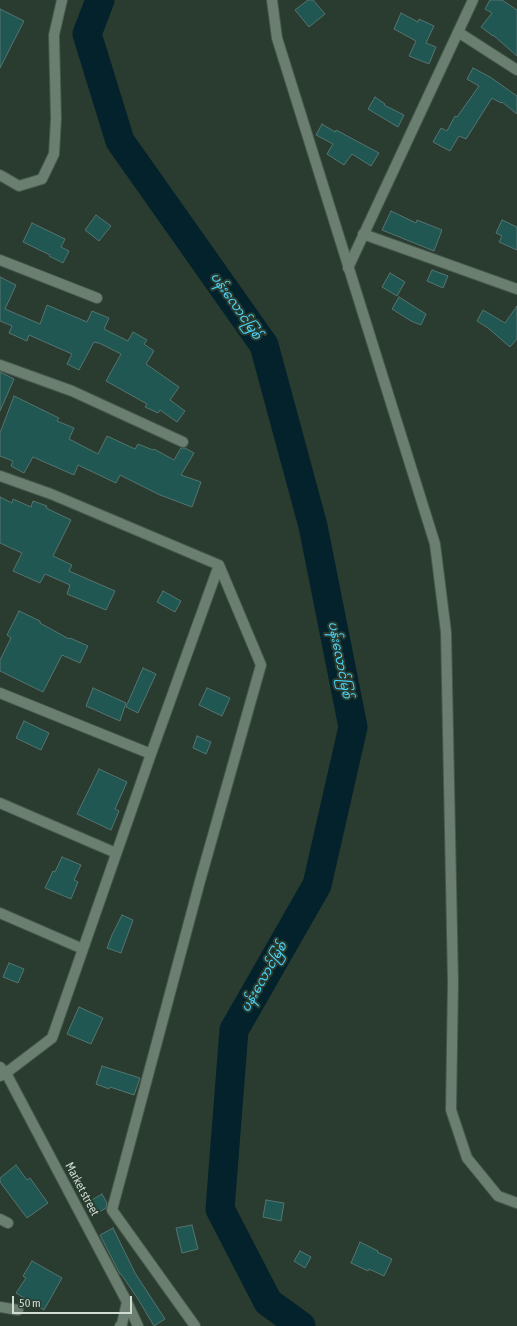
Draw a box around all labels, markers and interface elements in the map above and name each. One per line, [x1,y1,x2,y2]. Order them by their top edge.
water label: ပန်းလောင်မြစ် [207,269,265,343]
water label: ပန်းလောင်မြစ် [325,620,355,700]
water label: ပန်းလောင်မြစ် [238,939,290,1015]
street label: Market street [62,1160,102,1218]
scale bar [14,1288,134,1314]
text: 50 m [19,1296,41,1310]

